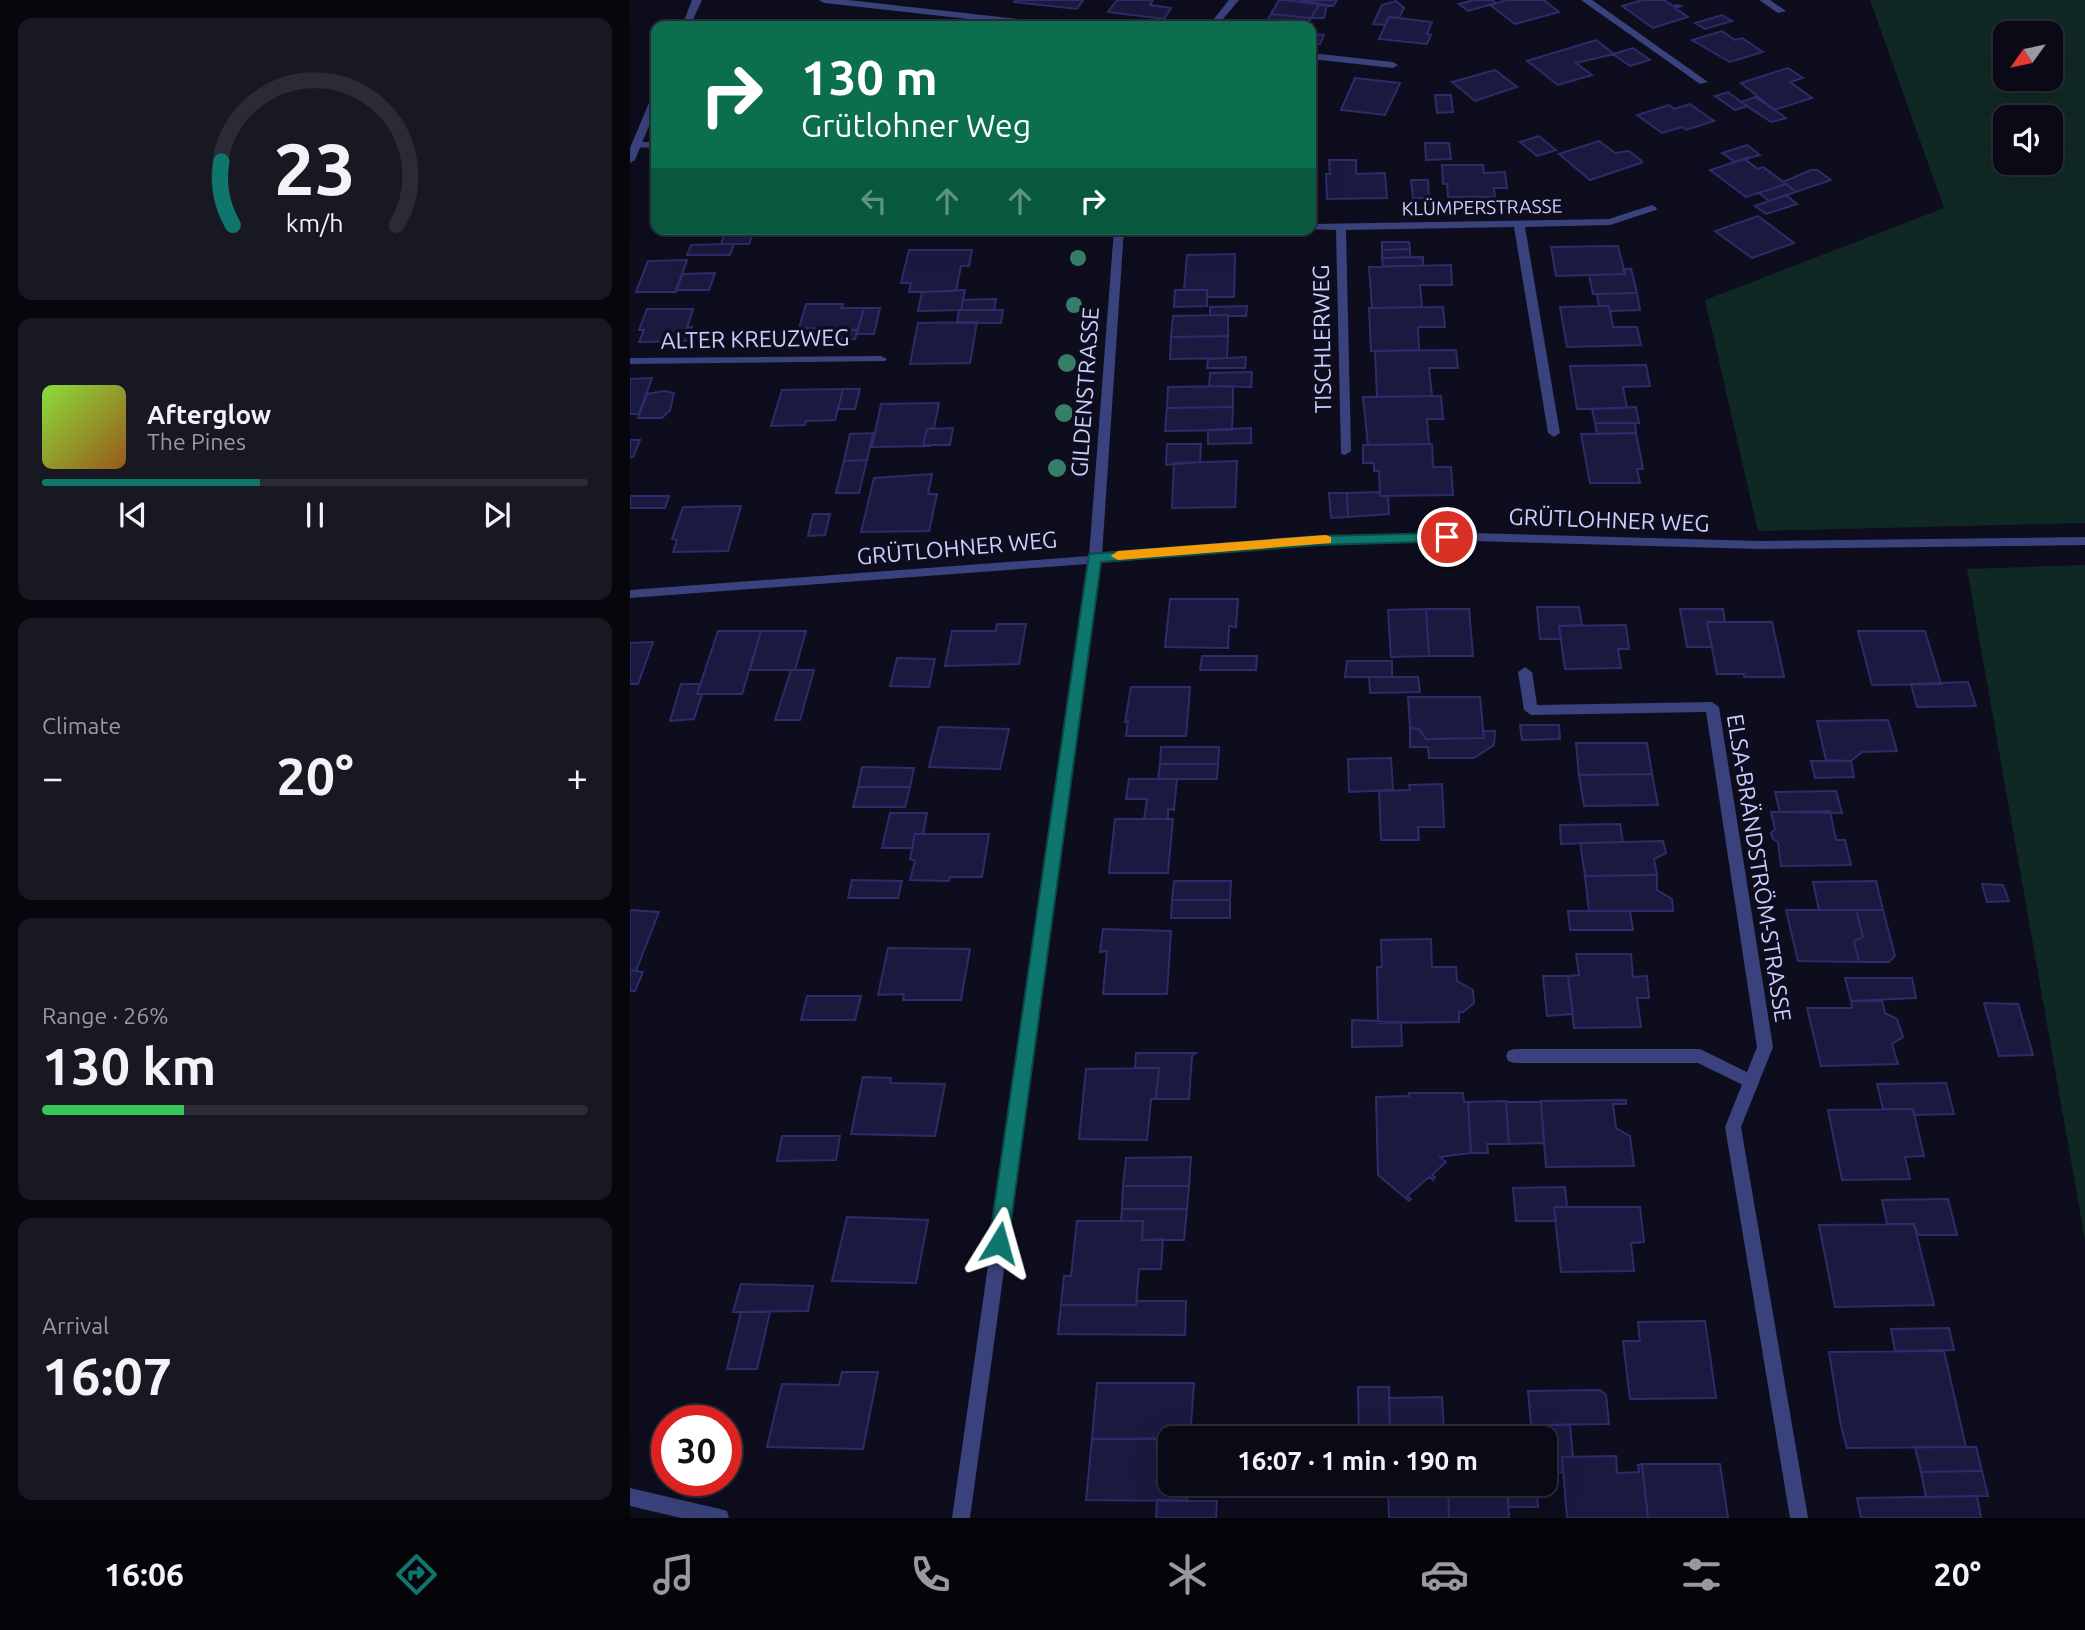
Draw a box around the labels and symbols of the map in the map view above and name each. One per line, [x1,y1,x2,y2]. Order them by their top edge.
north arrow [1993,21,2063,91]
street label: KLÜMPERSTRASSE [1402,195,1562,219]
street label: TISCHLERWEG [1308,264,1335,414]
street label: GILDENSTRASSE [1066,306,1103,478]
street label: ALTER KREUZWEG [661,324,849,353]
street label: GRÜTLOHNER WEG [1508,504,1710,535]
pin [1417,507,1477,567]
street label: GRÜTLOHNER WEG [856,526,1058,569]
street label: ELSA-BRÄNDSTRÖM-STRASSE [1723,712,1796,1024]
position arrow [962,1206,1036,1280]
speed limit sign: 30 [651,1405,742,1496]

